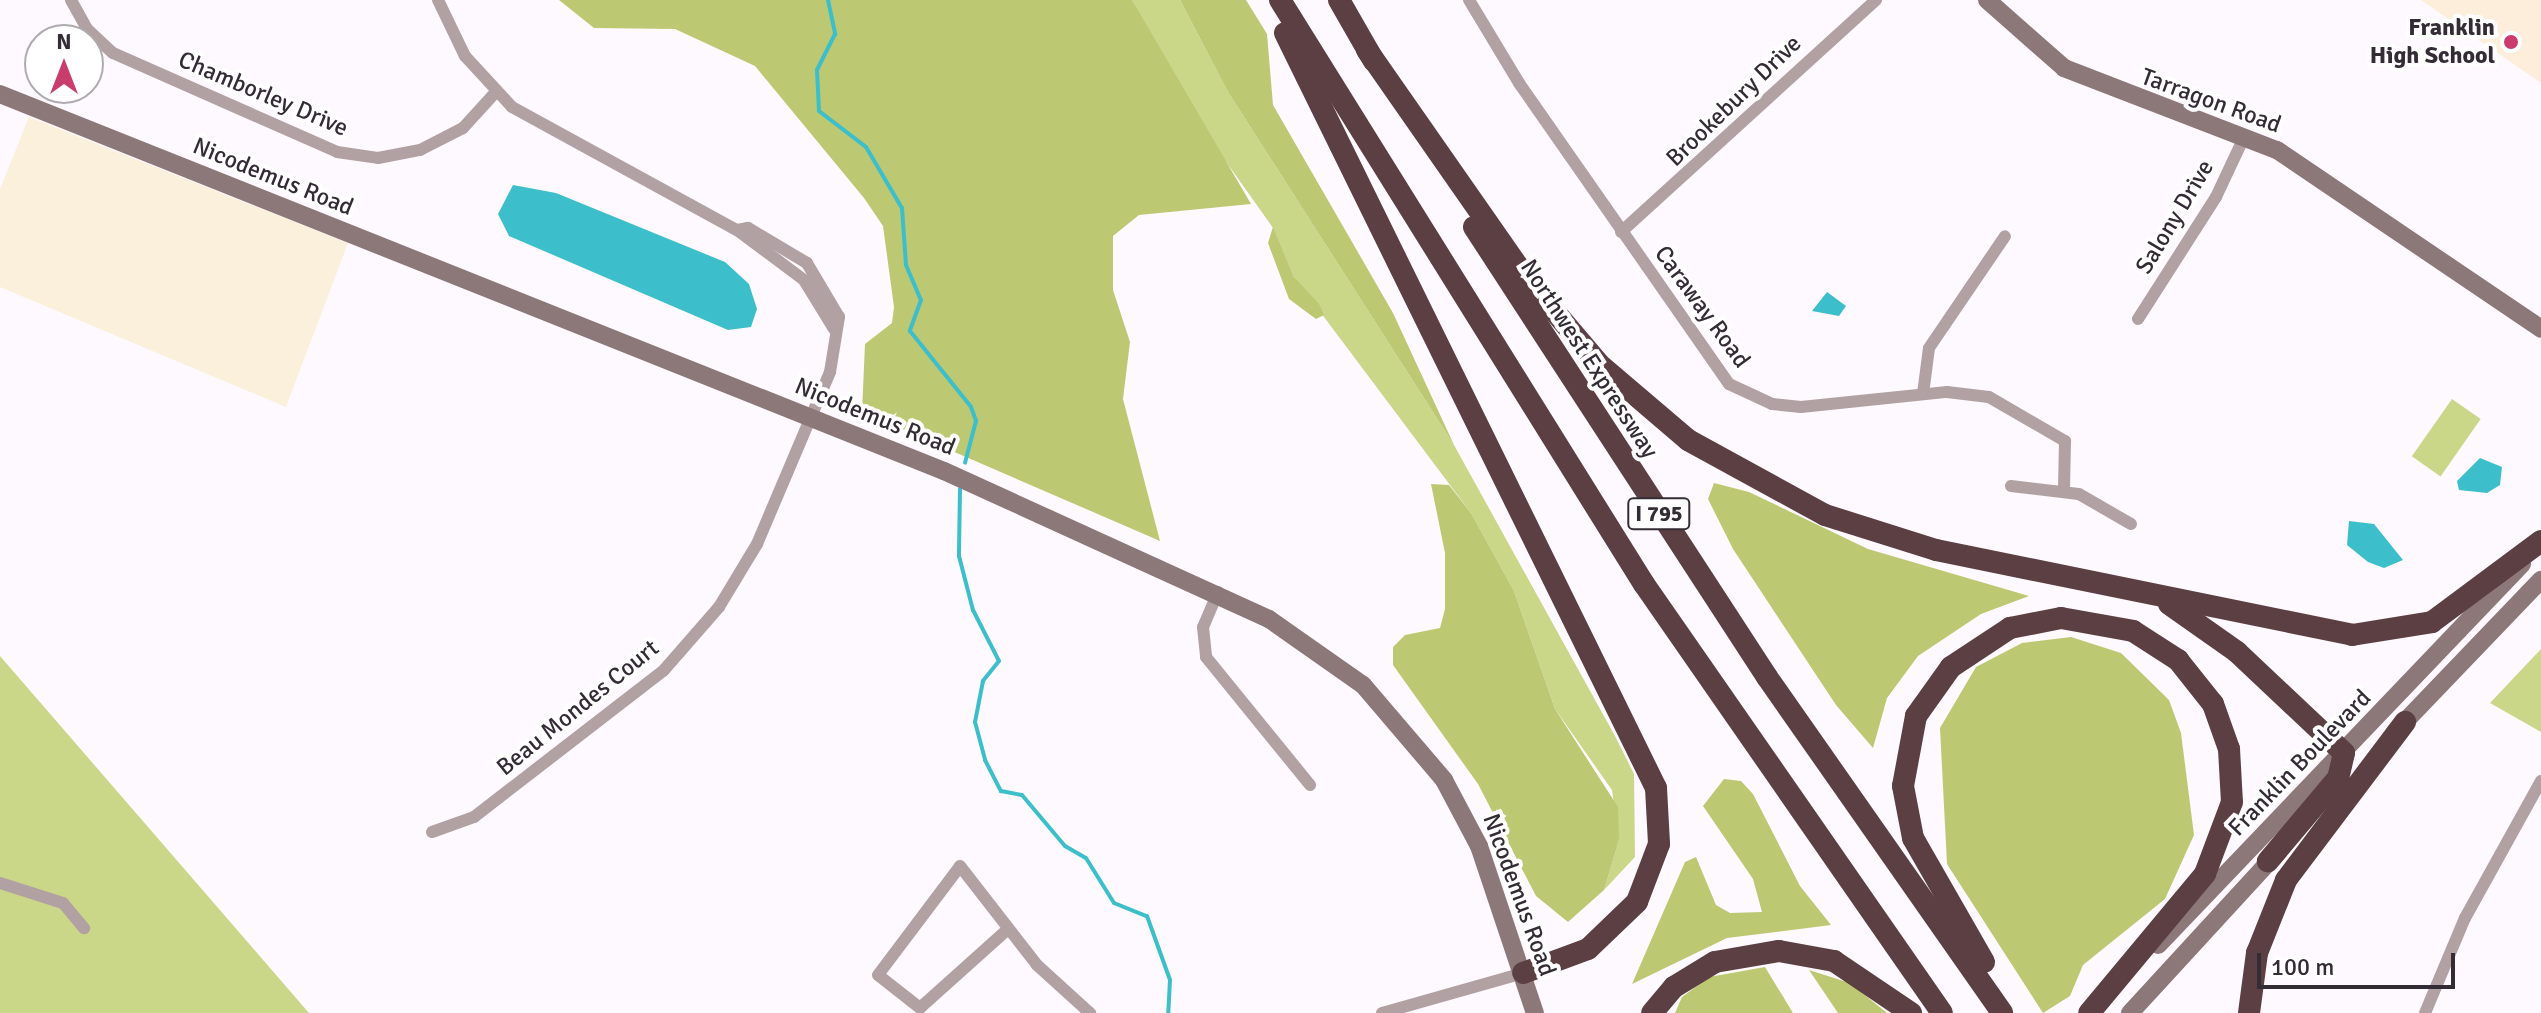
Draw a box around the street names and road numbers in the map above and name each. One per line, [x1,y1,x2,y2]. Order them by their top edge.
street label: Brookebury Drive [1661,29,1807,173]
street label: Chamborley Drive [174,45,352,143]
street label: Tarragon Road [2137,62,2285,140]
street label: Nicodemus Road [189,132,357,222]
street label: Salony Drive [2130,155,2220,279]
street label: Caraway Road [1648,240,1756,374]
street label: Northwest Expressway [1514,254,1664,464]
street label: Nicodemus Road [791,372,959,462]
road number: I 795 [1627,496,1691,532]
street label: Beau Mondes Court [491,634,665,782]
street label: Franklin Boulevard [2223,684,2377,842]
street label: Nicodemus Road [1476,810,1562,980]

